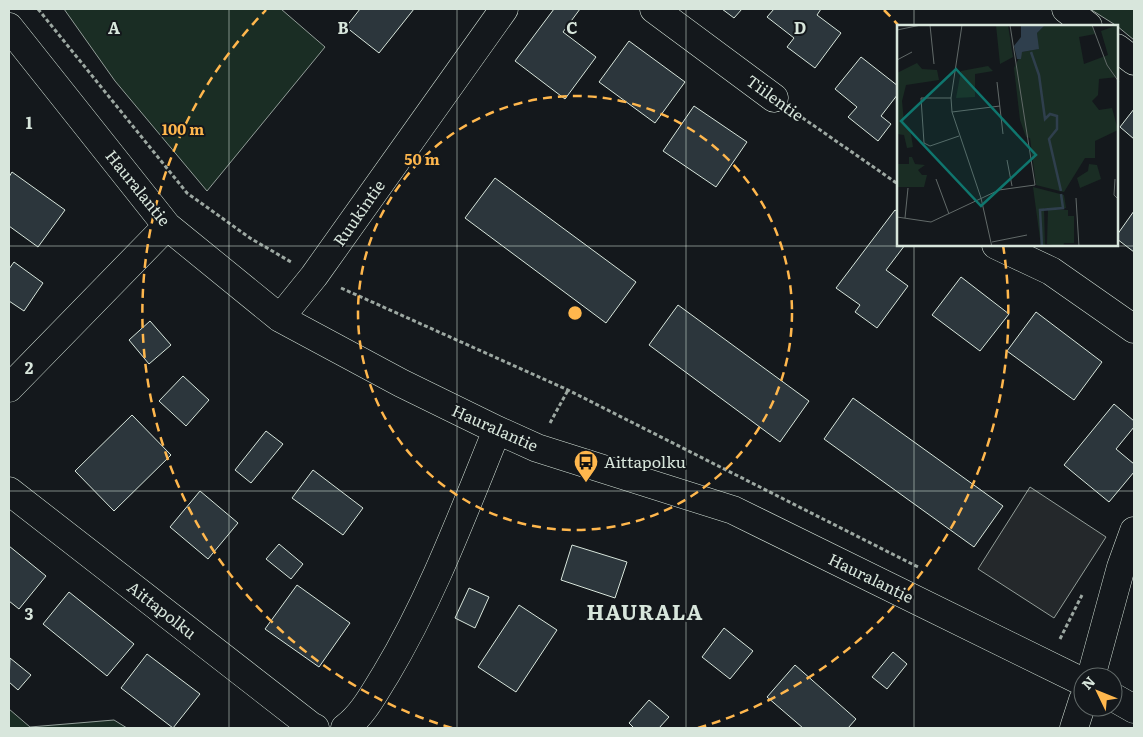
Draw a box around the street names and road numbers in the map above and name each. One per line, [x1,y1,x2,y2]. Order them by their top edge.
street label: Tiilentie [742,68,809,126]
street label: Hauralantie [100,144,177,231]
street label: Ruukintie [326,174,390,251]
street label: Hauralantie [448,397,542,457]
street label: Hauralantie [825,546,918,608]
street label: Aittapolku [123,575,202,644]

